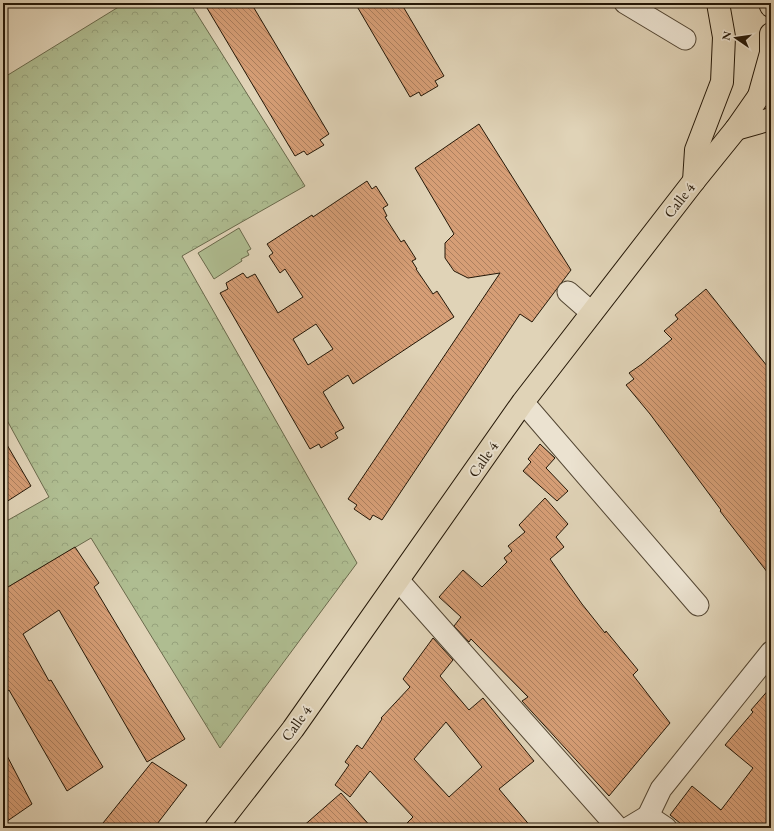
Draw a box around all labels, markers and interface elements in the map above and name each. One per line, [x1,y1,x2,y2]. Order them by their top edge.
north arrow [716,18,756,58]
text: N [718,30,734,42]
street label: Calle 4 [659,178,699,222]
street label: Calle 4 [464,437,503,481]
street label: Calle 4 [277,701,316,745]

